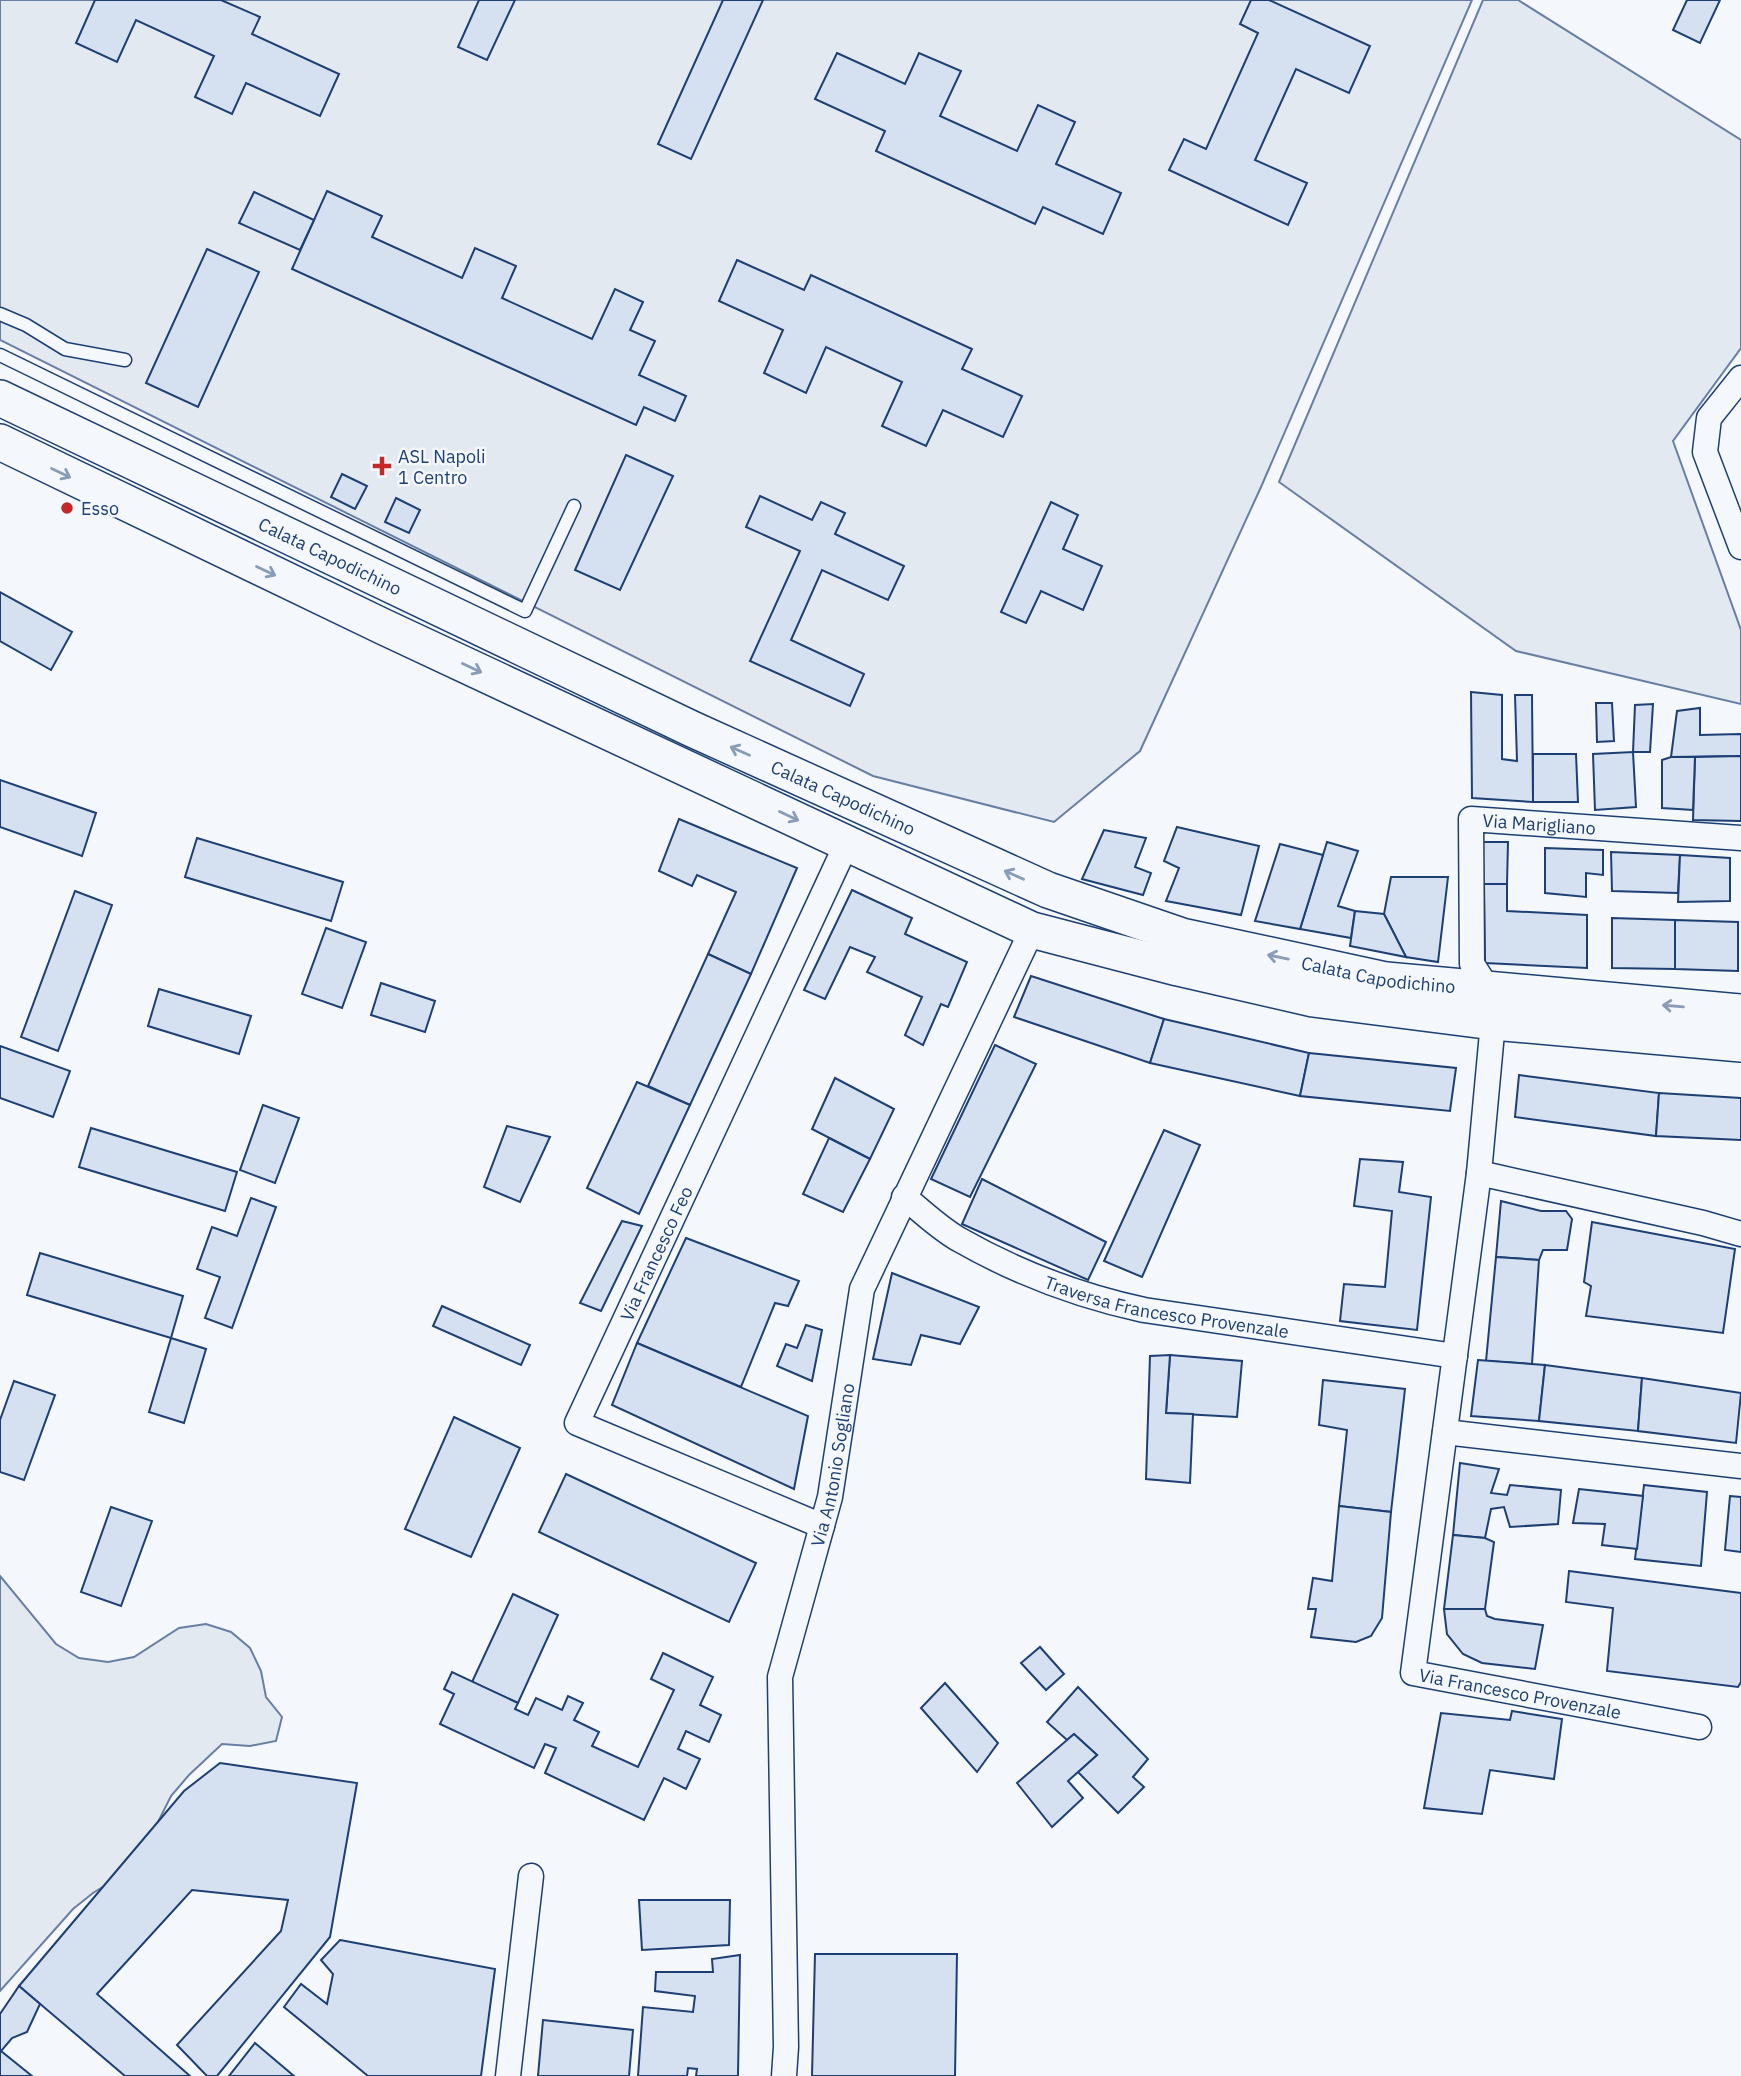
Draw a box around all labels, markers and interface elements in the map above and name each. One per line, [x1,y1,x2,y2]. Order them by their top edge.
place label: ASL Napoli 1 Centro [398,445,486,489]
marker: ASL Napoli 1 Centro [372,456,392,476]
one-way arrow [50,467,71,480]
place label: Esso [81,497,119,520]
marker: Esso [59,500,75,516]
street label: Calata Capodichino [255,512,405,600]
one-way arrow [255,565,276,578]
one-way arrow [461,662,482,675]
one-way arrow [730,744,751,757]
street label: Calata Capodichino [767,755,919,840]
street label: Via Marigliano [1482,808,1597,839]
one-way arrow [778,810,799,823]
one-way arrow [1004,868,1025,881]
one-way arrow [1267,949,1290,963]
street label: Calata Capodichino [1299,951,1457,998]
one-way arrow [1662,999,1685,1012]
street label: Via Francesco Feo [615,1182,697,1324]
street label: Traversa Francesco Provenzale [1041,1270,1291,1343]
street label: Via Antonio Sogliano [805,1382,859,1549]
street label: Via Francesco Provenzale [1417,1663,1623,1724]

